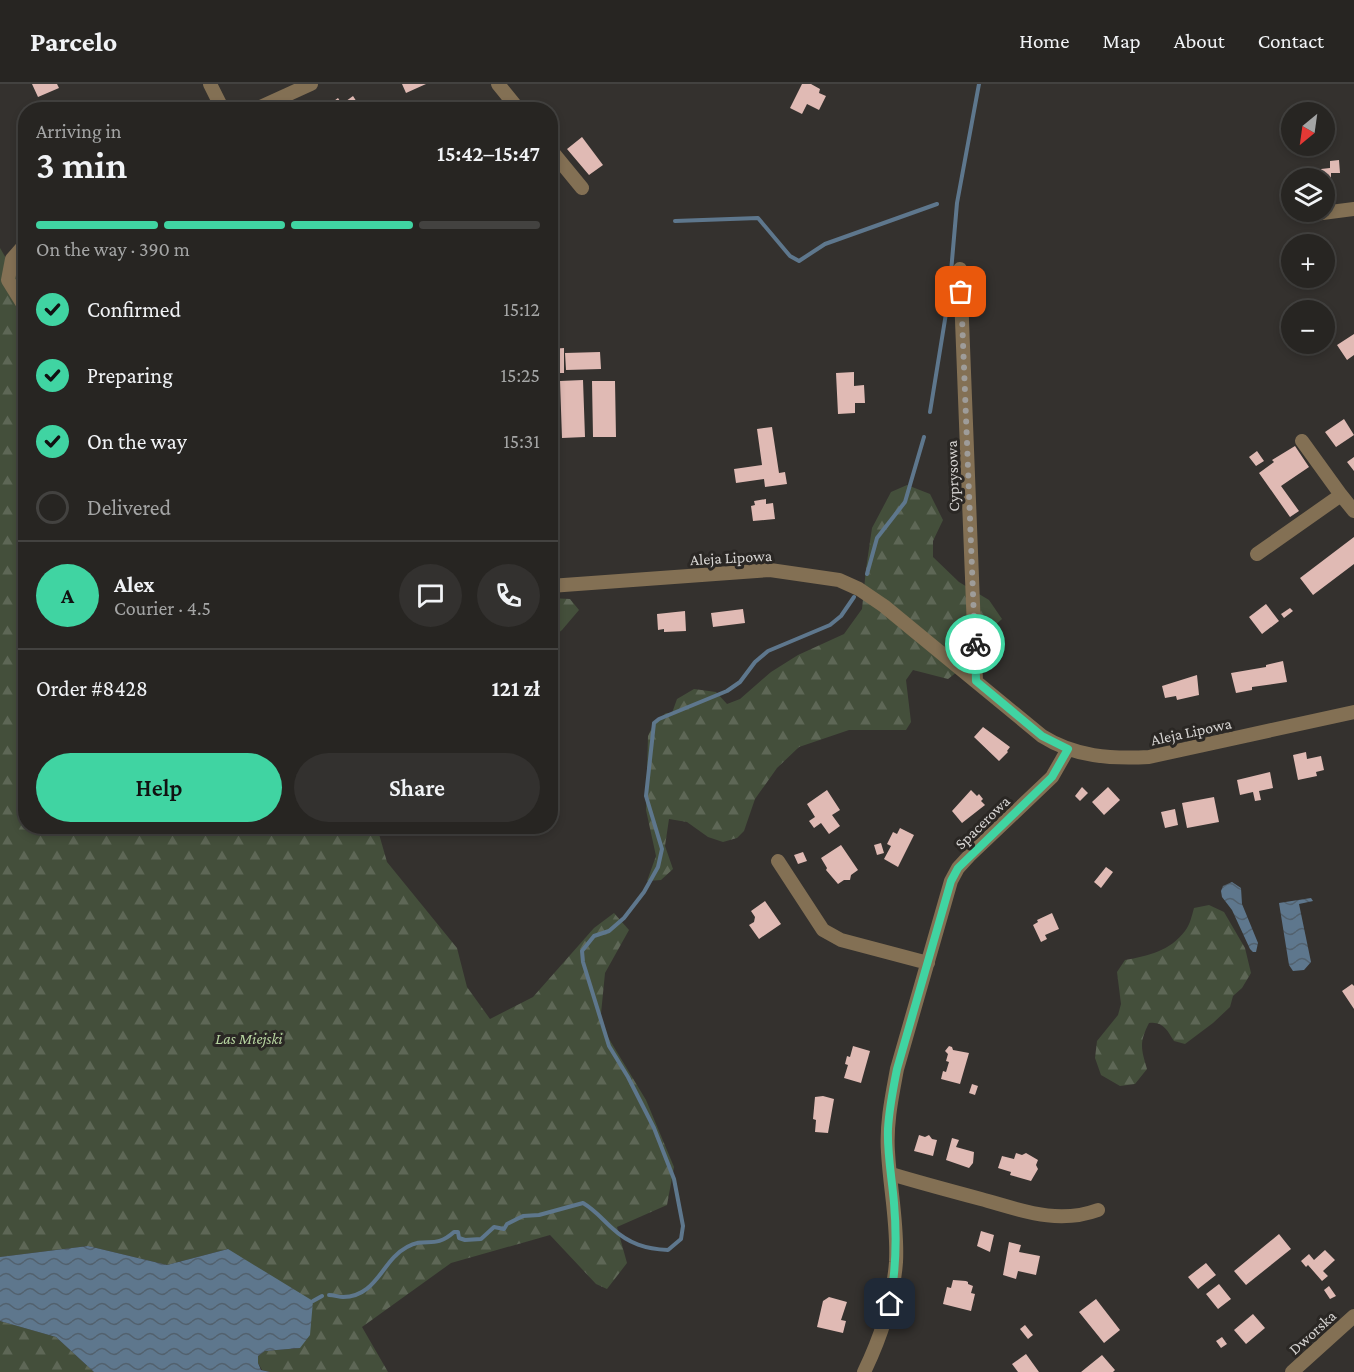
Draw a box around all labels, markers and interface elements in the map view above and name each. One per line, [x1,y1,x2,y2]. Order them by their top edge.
text: Parcelo [30,26,117,57]
text: Home [1019,29,1069,53]
text: Map [1102,29,1141,53]
text: About [1174,29,1225,53]
text: Contact [1258,29,1324,53]
north arrow [1281,102,1335,156]
map controls [1281,102,1335,354]
text: Arriving in [36,120,121,142]
text: 15:42–15:47 [437,141,540,166]
text: 3 min [36,143,127,186]
button: layers [1281,168,1335,222]
button: + [1281,234,1335,288]
text: On the way · 390 m [36,238,190,260]
pin [935,266,986,317]
icon: bag [944,275,977,308]
icon: check [36,293,69,326]
text: Confirmed [87,297,181,322]
text: 15:12 [503,298,540,320]
button: − [1281,300,1335,354]
icon: check [36,359,69,392]
text: Preparing [87,363,173,388]
text: 15:25 [500,364,540,386]
icon: check [36,425,69,458]
text: On the way [87,429,187,454]
text: 15:31 [503,430,540,452]
street label: Cyprysowa [943,439,963,512]
text: Delivered [87,495,171,520]
street label: Aleja Lipowa [690,547,773,569]
button: chat [399,564,462,627]
button: phone [477,564,540,627]
text: Alex [114,572,155,597]
text: A [61,583,74,608]
text: Courier · 4.5 [114,597,211,619]
courier [945,614,1005,674]
icon: bike [959,628,992,661]
text: Order #8428 [36,676,148,701]
text: 121 zł [492,676,540,701]
street label: Aleja Lipowa [1149,715,1234,749]
button: Help [36,753,282,822]
button: Share [294,753,540,822]
street label: Spacerowa [952,792,1014,853]
park label: Las Miejski [215,1030,283,1048]
pin [864,1278,915,1329]
icon: home [873,1287,906,1320]
street label: Dworska [1285,1307,1340,1358]

